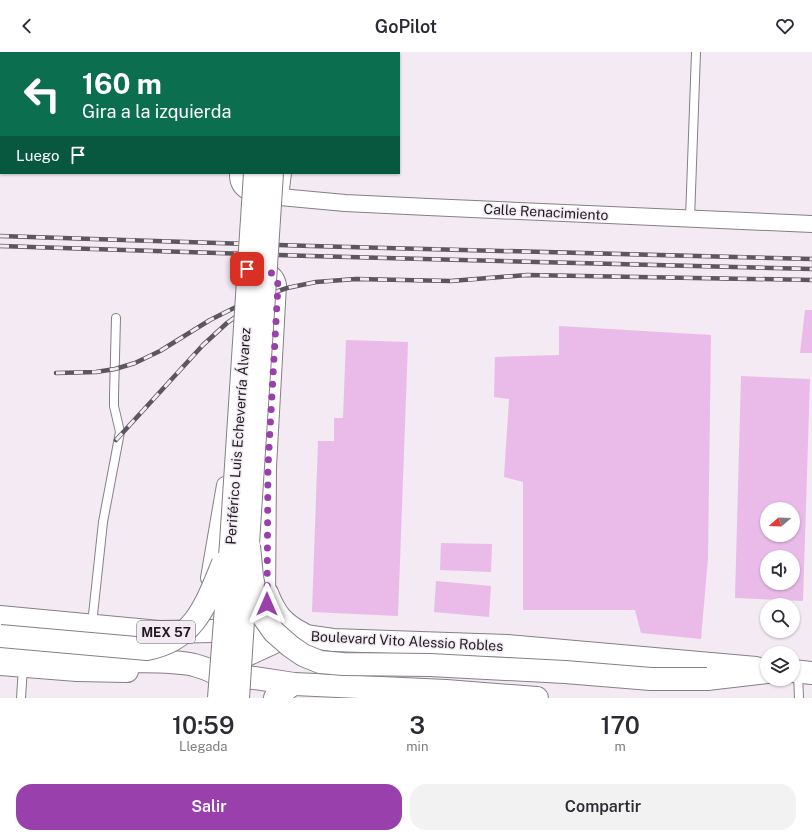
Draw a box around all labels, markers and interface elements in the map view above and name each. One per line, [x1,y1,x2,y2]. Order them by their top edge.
icon: back [16,15,38,37]
icon: heart [774,15,796,37]
text: GoPilot [375,16,437,37]
text: 160 m [82,67,162,100]
icon: left [16,68,68,120]
text: Gira a la izquierda [82,101,231,122]
icon: arrive [67,144,89,166]
text: Luego [16,147,59,164]
street label: Calle Renacimiento [483,201,609,223]
pin [230,252,264,286]
icon: arrive [236,258,258,280]
street label: Periférico Luis Echeverría Álvarez [221,327,254,545]
north arrow [760,502,800,542]
map controls [760,502,800,686]
button: sound [760,550,800,590]
position arrow [246,583,288,625]
button: search [760,598,800,638]
road number: MEX 57 [137,621,195,643]
street label: Boulevard Vito Alessio Robles [310,628,504,654]
button: layers [760,646,800,686]
text: 10:59 [172,711,234,739]
text: 3 [410,711,425,739]
text: 170 [600,711,640,739]
text: Llegada [179,739,227,754]
text: min [406,739,428,754]
text: m [615,739,626,754]
button: Salir [16,784,402,830]
button: Compartir [410,784,796,830]

